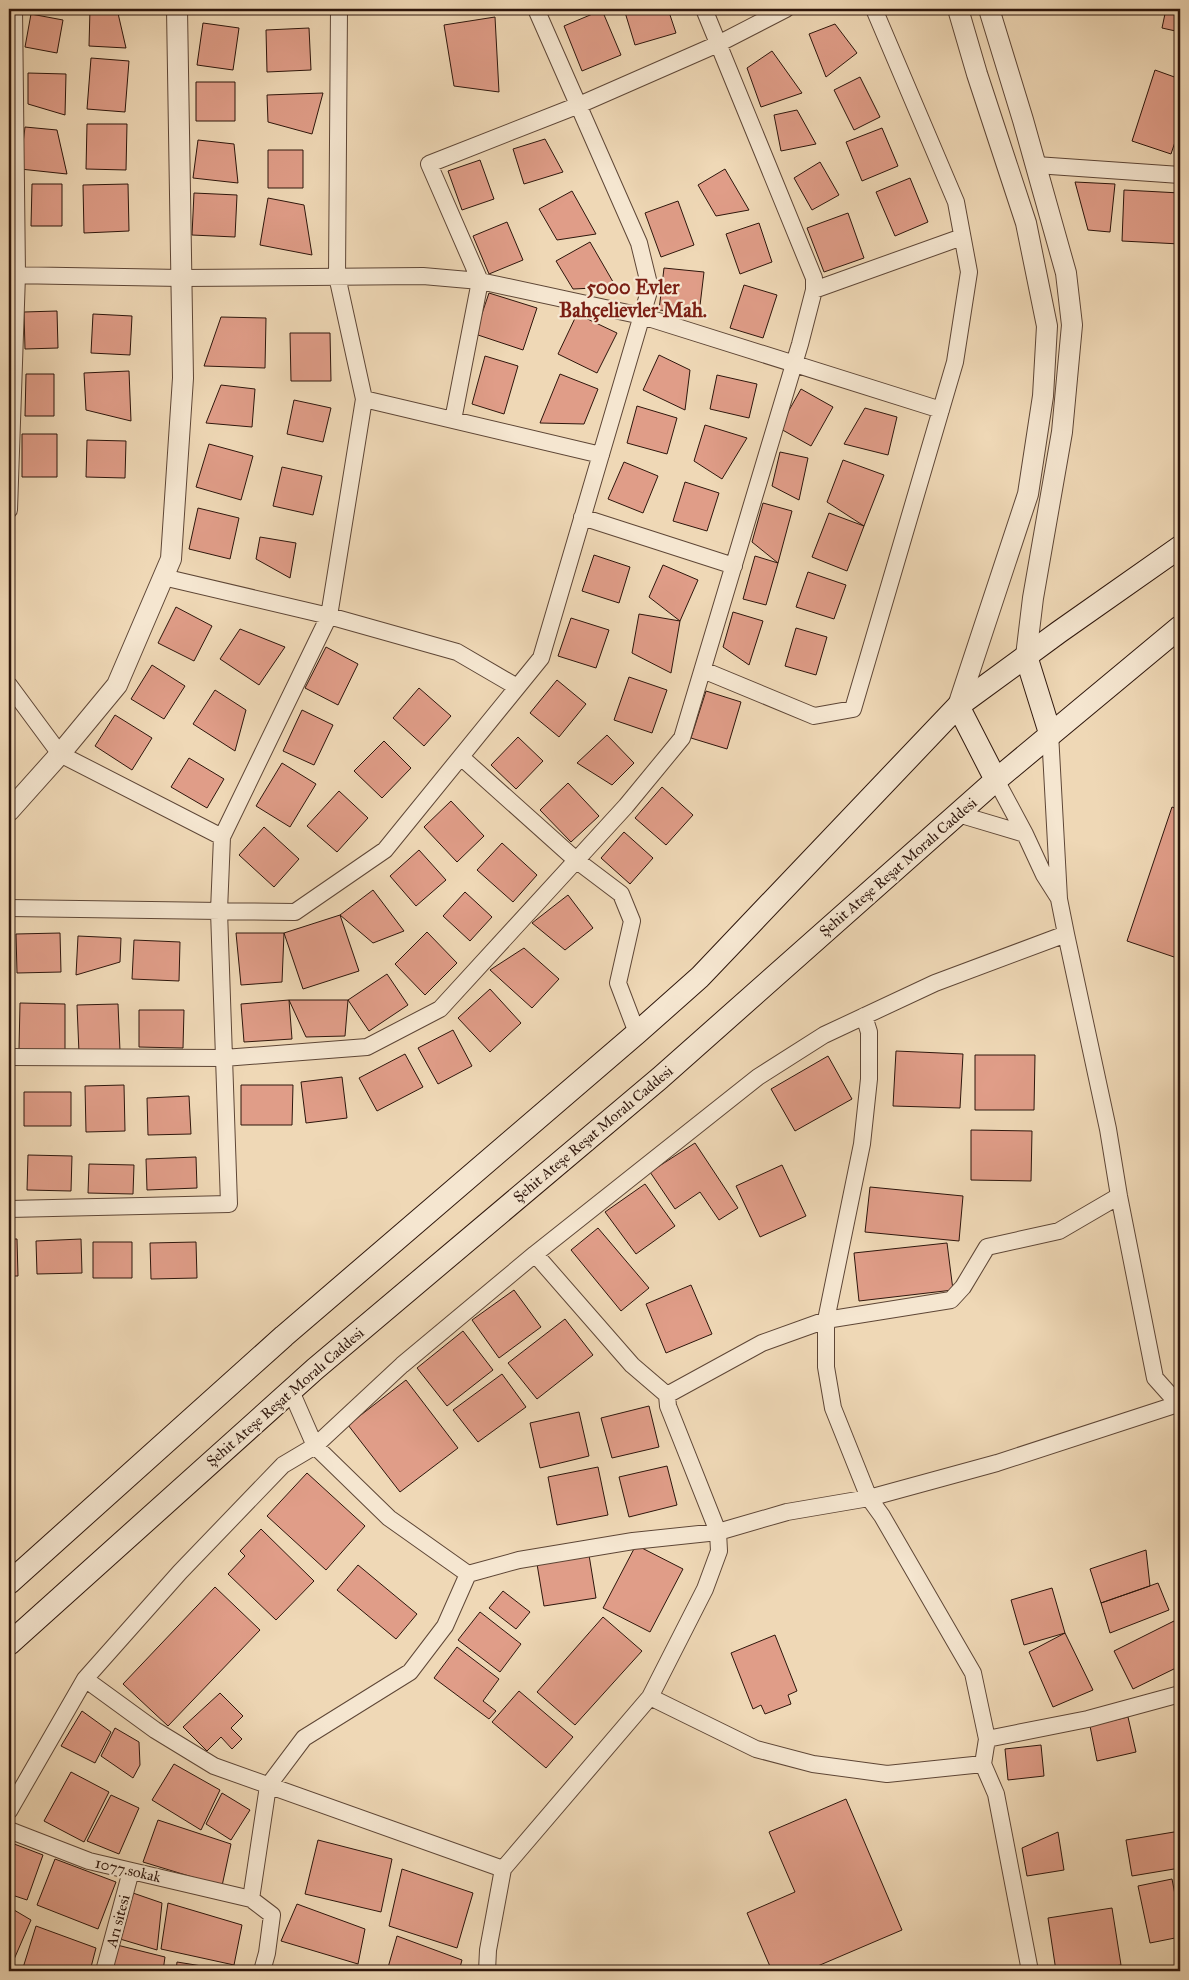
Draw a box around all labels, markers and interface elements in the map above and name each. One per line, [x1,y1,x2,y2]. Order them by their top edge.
district label: 5000 Evler Bahçelievler Mah. [559,275,707,323]
street label: Şehit Ateşe Reşat Moralı Caddesi [815,794,981,940]
street label: Şehit Ateşe Reşat Moralı Caddesi [509,1062,677,1206]
street label: Şehit Ateşe Reşat Moralı Caddesi [202,1324,368,1470]
street label: 1077.sokak [93,1854,163,1886]
street label: Arı sitesi [102,1893,134,1950]

